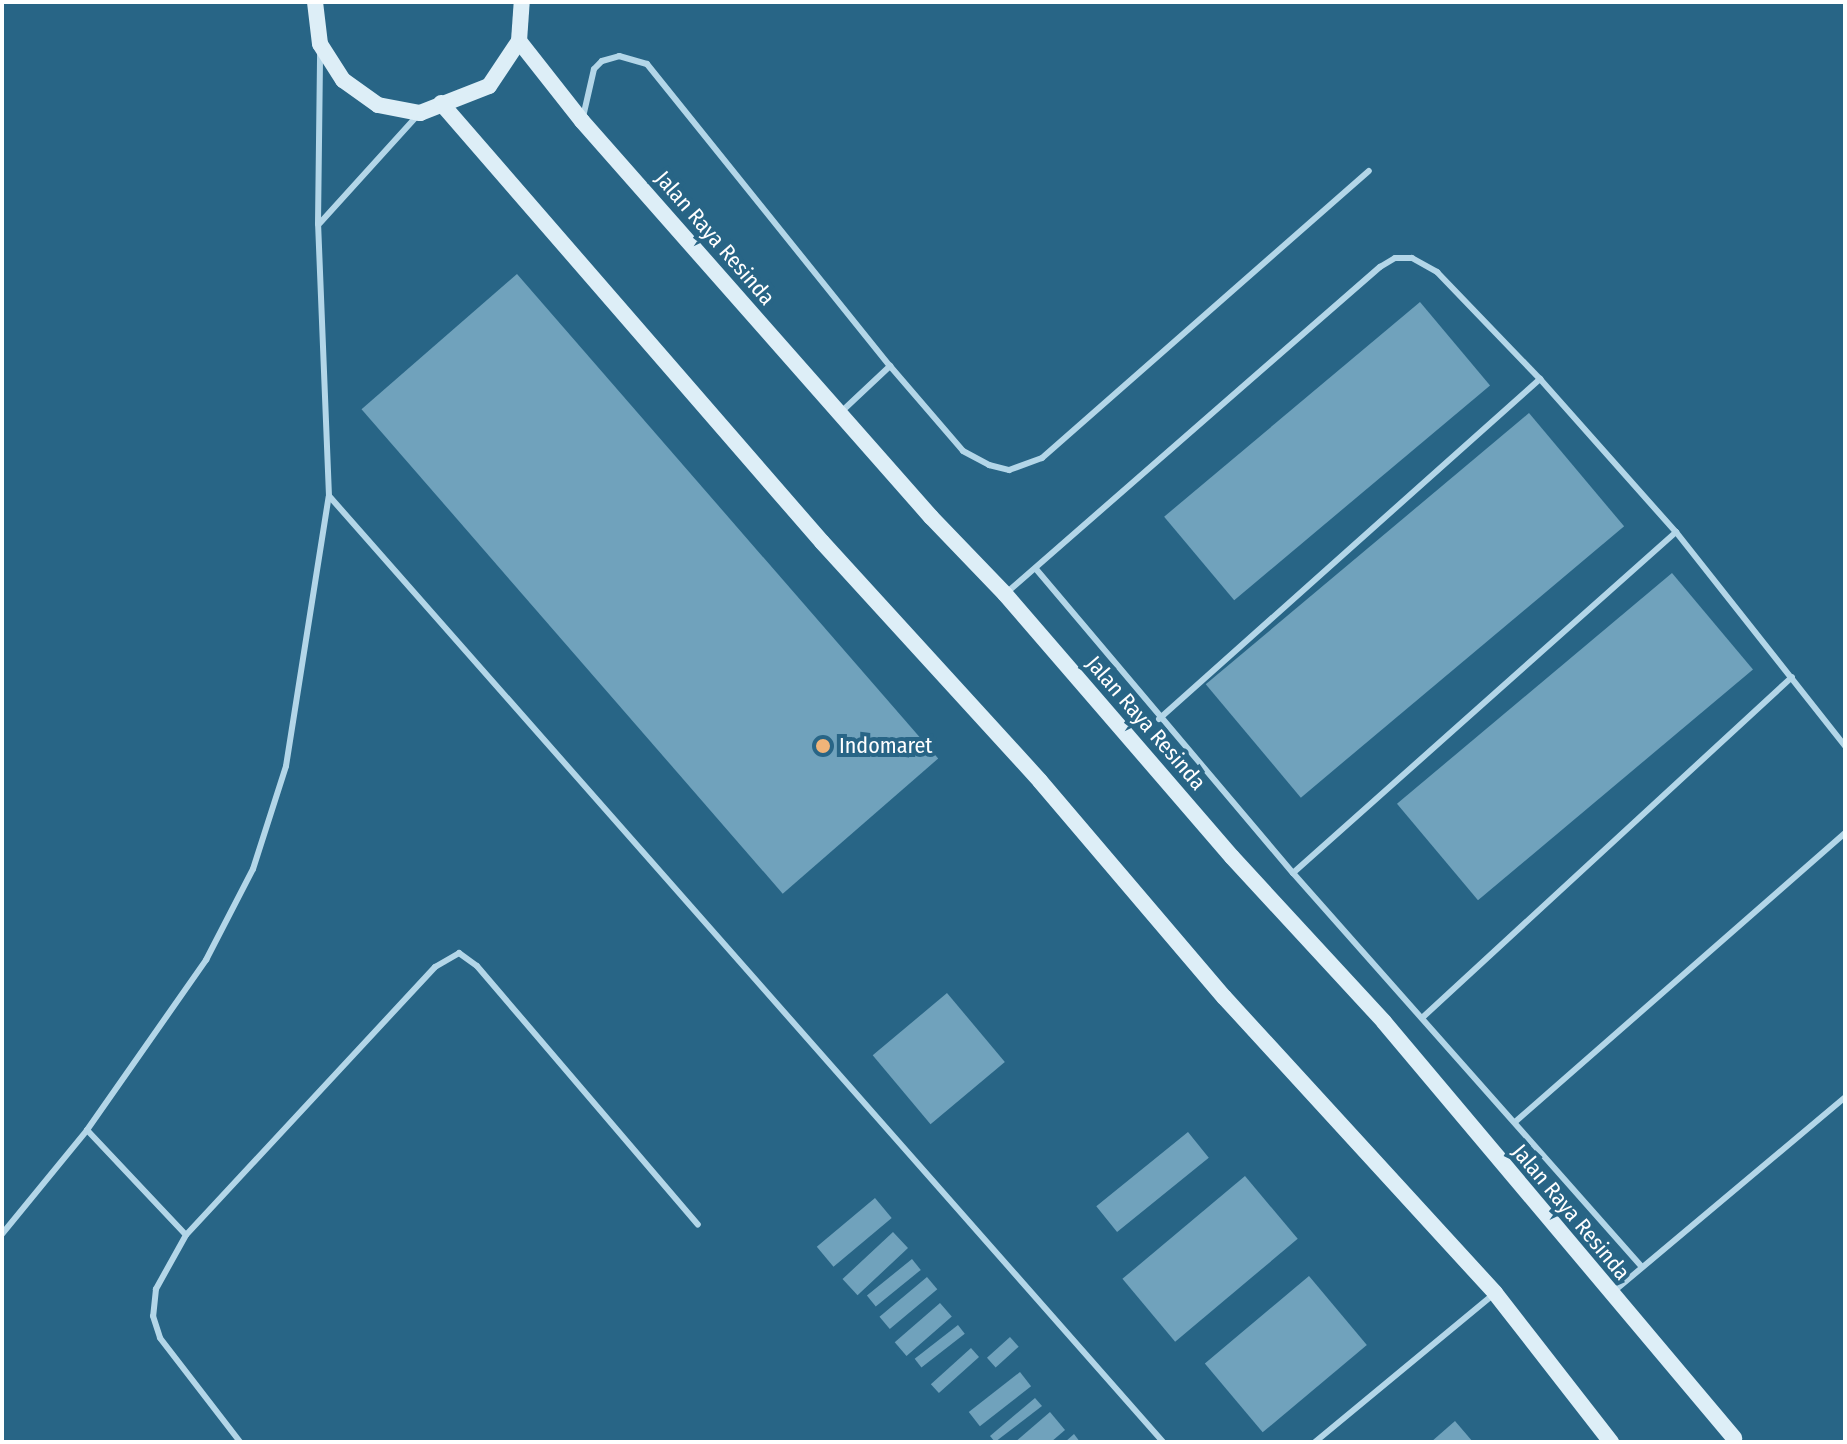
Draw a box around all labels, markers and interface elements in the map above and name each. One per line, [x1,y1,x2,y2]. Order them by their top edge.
street label: Jalan Raya Resinda [650,166,780,310]
street label: Jalan Raya Resinda [1081,651,1211,795]
place label: Indomaret [839,733,933,759]
marker: Indomaret [814,737,832,755]
street label: Jalan Raya Resinda [1507,1139,1635,1285]

